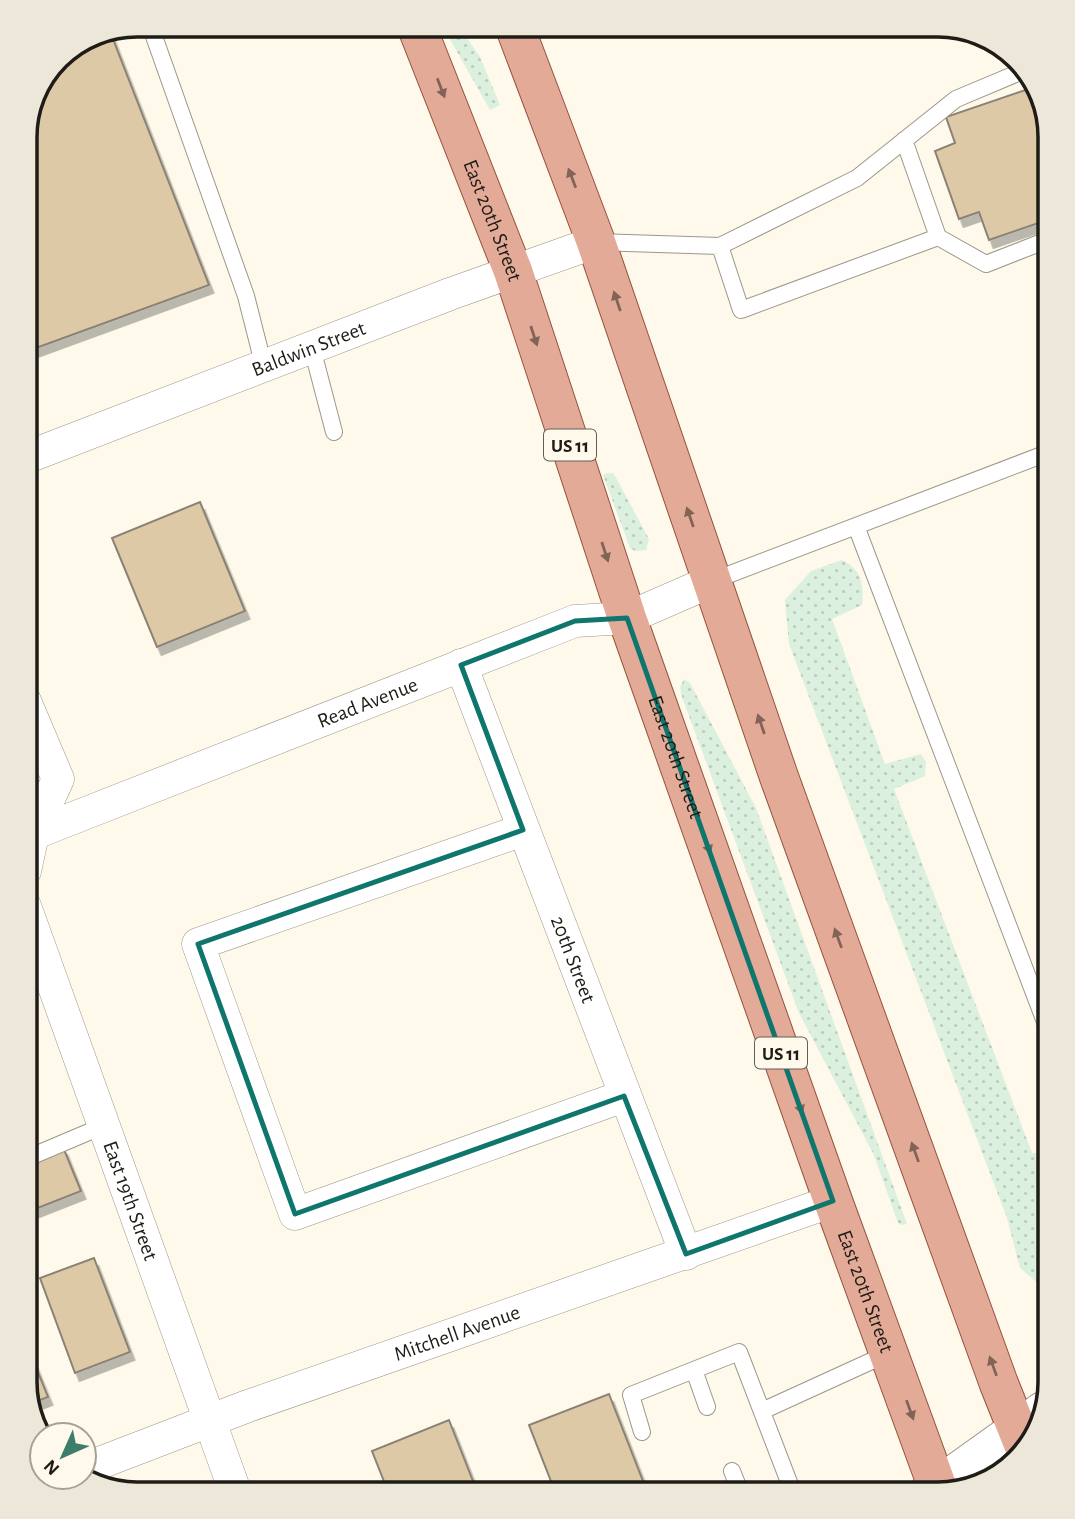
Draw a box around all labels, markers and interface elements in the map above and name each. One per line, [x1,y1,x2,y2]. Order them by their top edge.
one-way arrow [436,78,447,99]
street label: East 20th Street [459,157,526,284]
one-way arrow [566,167,577,188]
one-way arrow [611,291,621,312]
street label: Baldwin Street [249,318,369,380]
one-way arrow [529,326,540,347]
road number: US 11 [544,430,596,460]
one-way arrow [684,506,695,527]
one-way arrow [600,542,611,563]
street label: Read Avenue [315,674,421,732]
street label: East 20th Street [644,693,707,821]
one-way arrow [755,714,766,735]
one-way arrow [702,833,713,854]
street label: 20th Street [547,913,599,1006]
one-way arrow [832,928,843,949]
road number: US 11 [755,1037,807,1068]
one-way arrow [794,1094,805,1115]
street label: East 19th Street [99,1138,161,1263]
one-way arrow [909,1142,920,1163]
street label: East 20th Street [834,1227,897,1356]
street label: Mitchell Avenue [391,1302,523,1365]
one-way arrow [987,1356,998,1377]
one-way arrow [905,1400,916,1421]
north arrow [28,1421,98,1491]
text: N [41,1456,63,1478]

